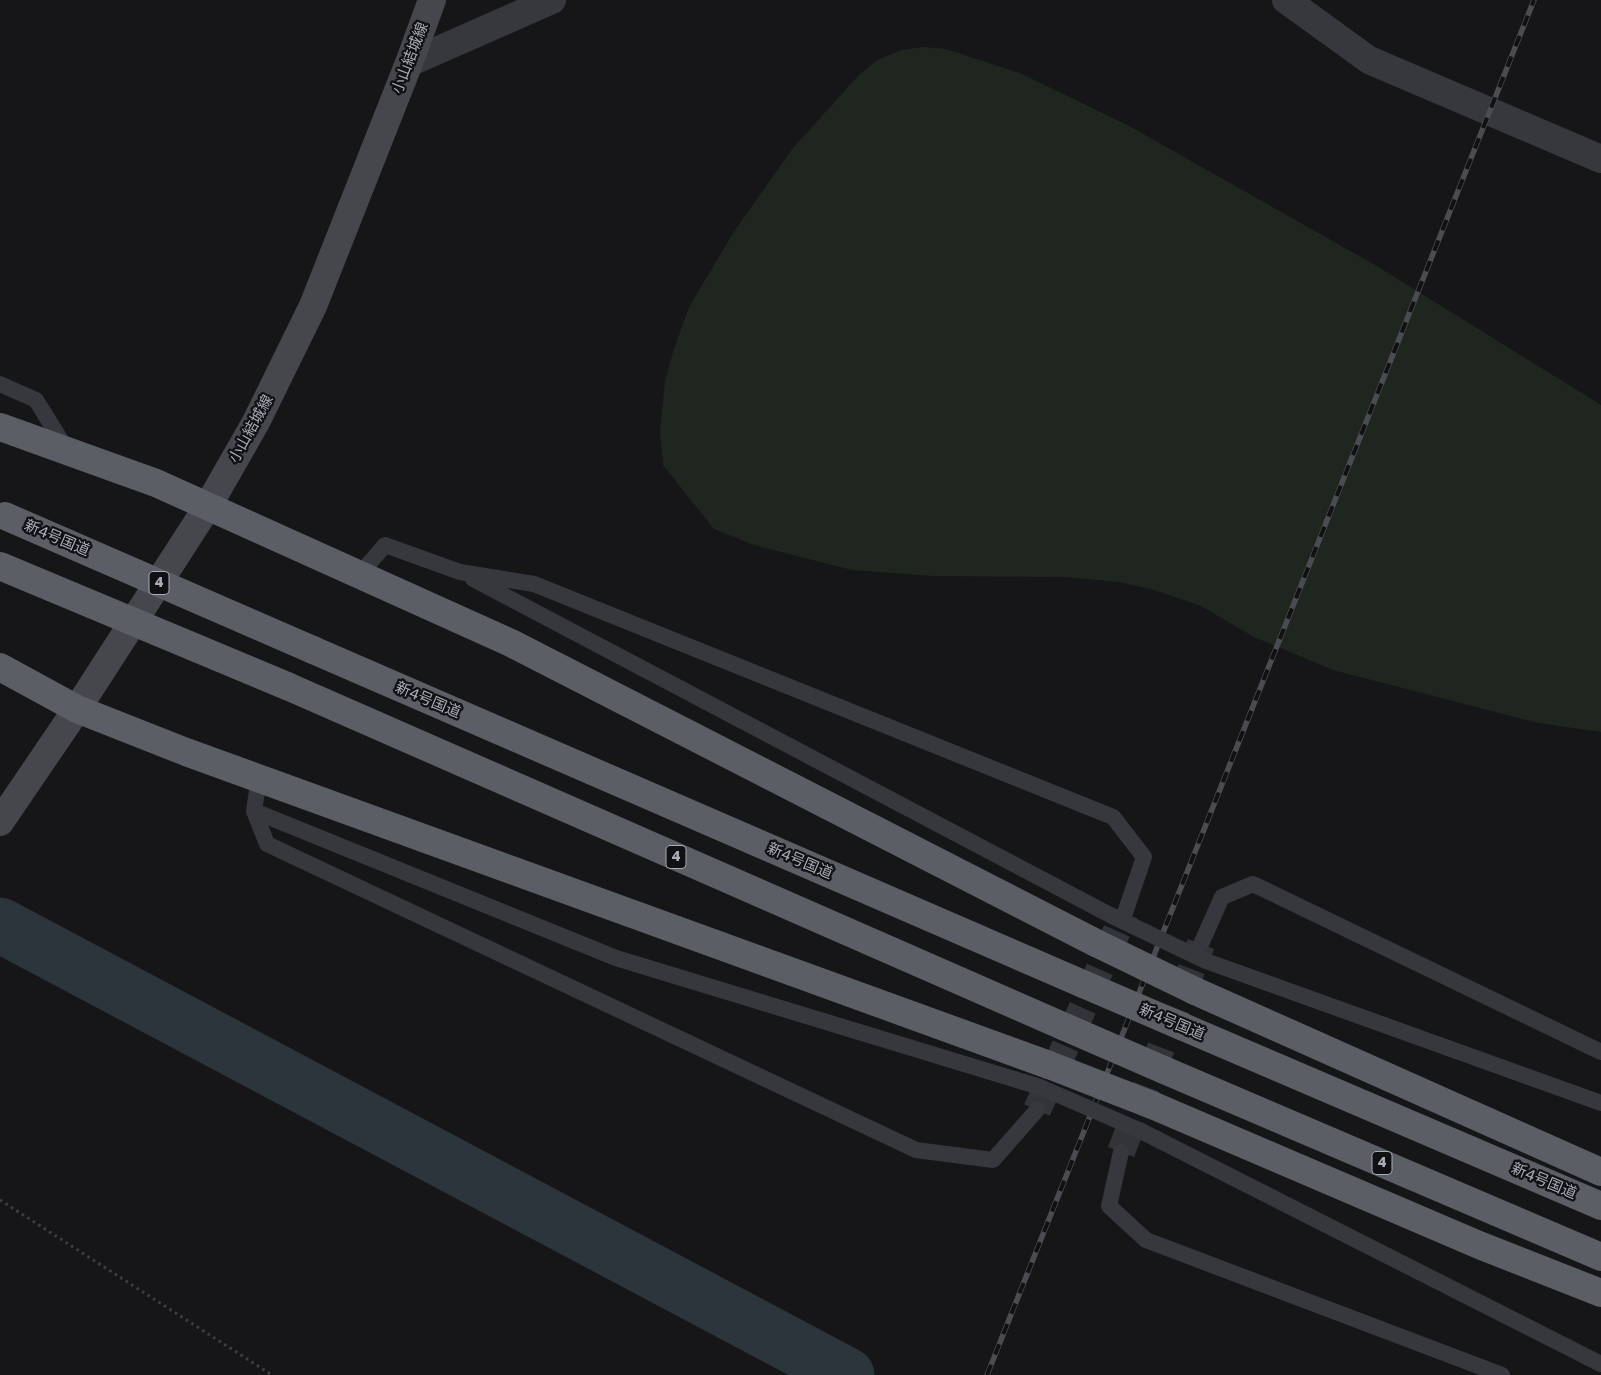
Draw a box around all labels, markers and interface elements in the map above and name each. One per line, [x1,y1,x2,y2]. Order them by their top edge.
street label: 小山結城線 [388,20,432,96]
street label: 小山結城線 [225,392,277,466]
street label: 新4号国道 [22,516,92,560]
road number: 4 [149,572,169,594]
street label: 新4号国道 [393,678,463,722]
street label: 新4号国道 [765,839,835,883]
road number: 4 [666,846,686,869]
street label: 新4号国道 [1137,1000,1207,1044]
road number: 4 [1372,1152,1392,1174]
street label: 新4号国道 [1509,1159,1579,1203]

